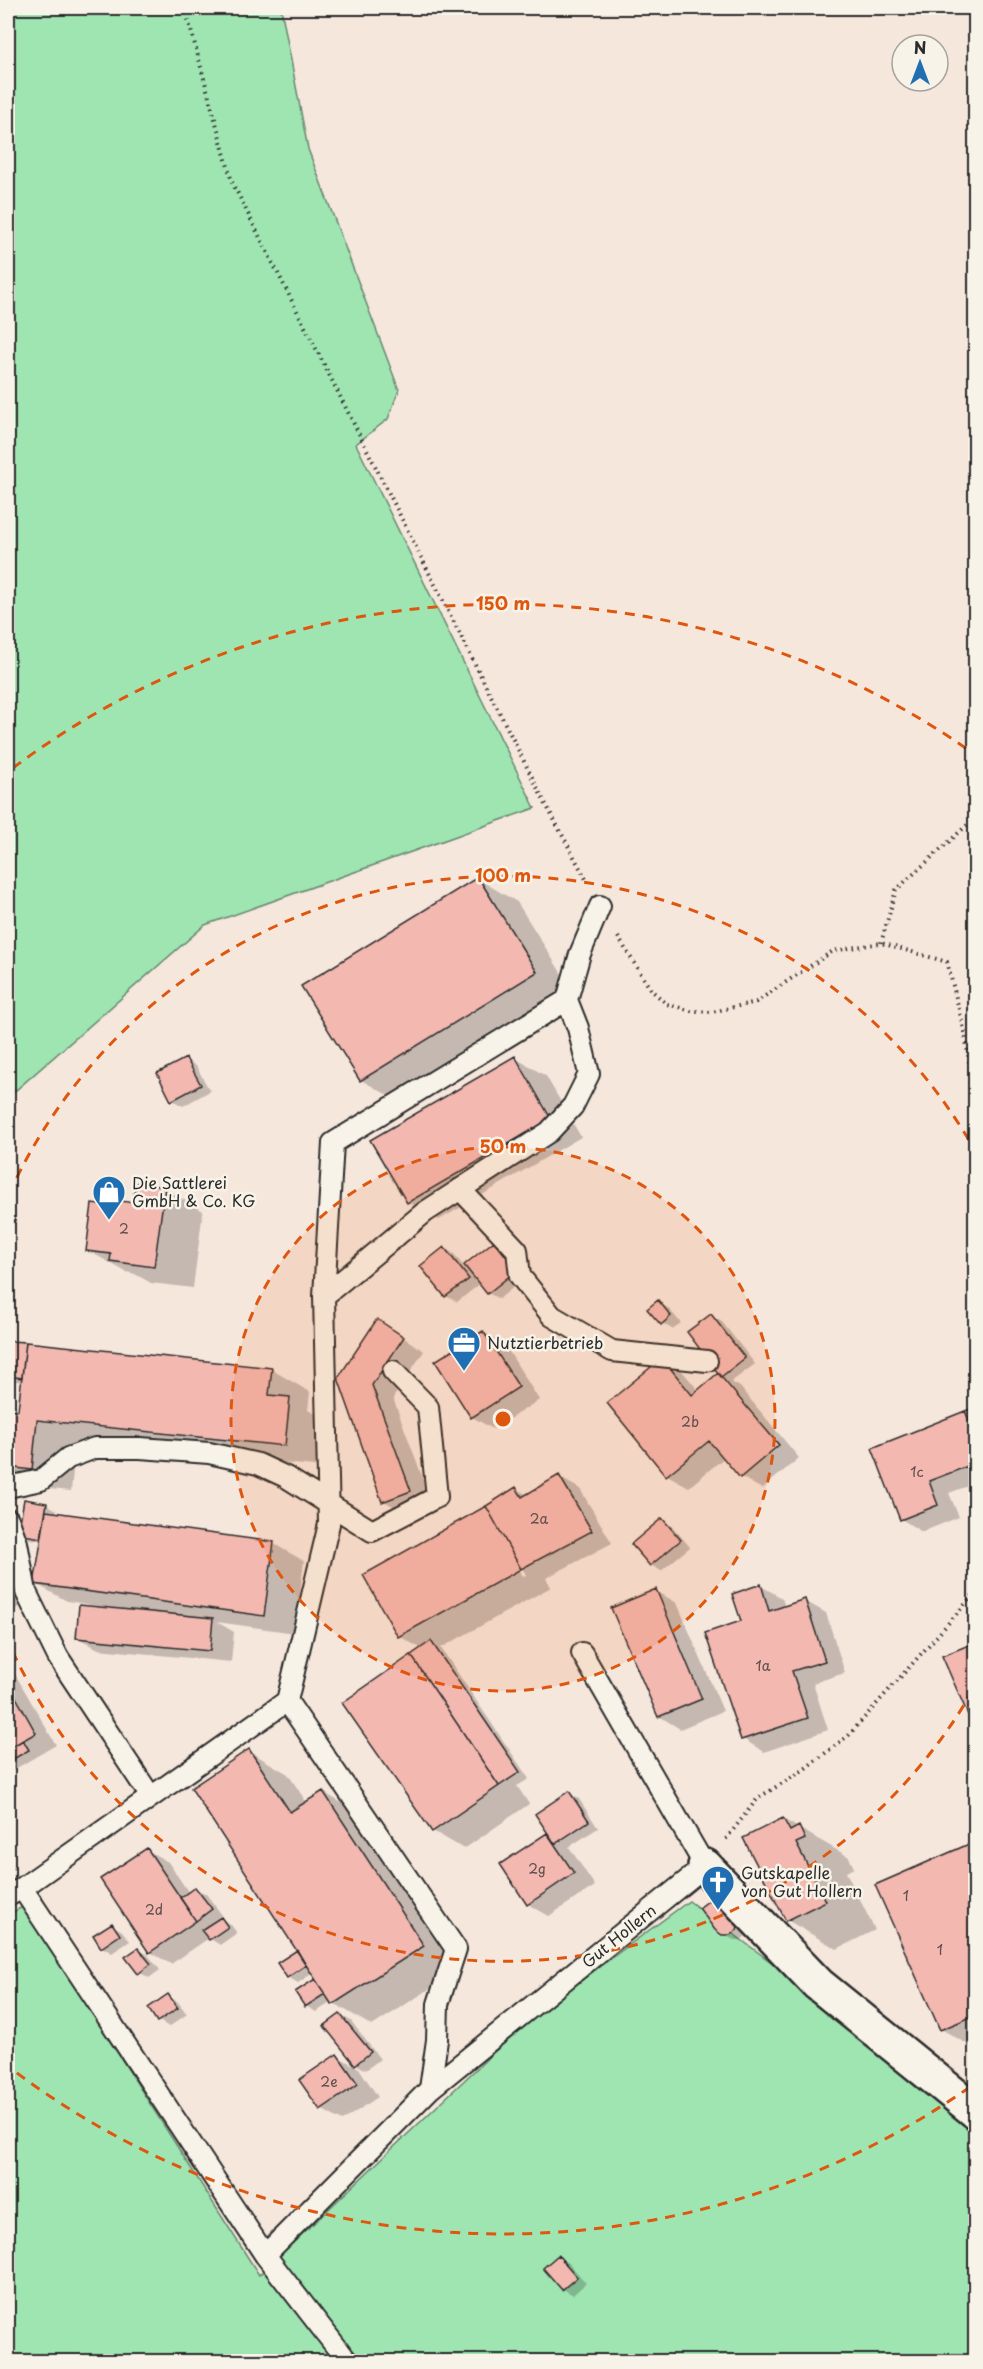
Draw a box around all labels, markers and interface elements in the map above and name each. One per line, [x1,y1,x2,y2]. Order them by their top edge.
north arrow [890,33,950,93]
text: N [914,35,926,59]
text: 150 m [476,589,530,616]
text: 100 m [475,861,531,888]
text: 50 m [480,1132,526,1159]
place label: Die Sattlerei GmbH & Co. KG [132,1170,255,1212]
shop icon: Die Sattlerei GmbH & Co. KG [91,1174,127,1221]
house number: 2 [119,1218,129,1239]
office icon: Nutztierbetrieb [446,1325,482,1372]
place label: Nutztierbetrieb [487,1330,603,1354]
centre of rings [493,1409,513,1429]
house number: 2b [681,1411,699,1432]
house number: 1c [910,1461,924,1482]
house number: 2a [530,1508,548,1529]
house number: 1a [756,1655,771,1676]
house number: 2g [528,1858,546,1879]
place label: Gutskapelle von Gut Hollern [741,1860,862,1902]
church icon: Gutskapelle von Gut Hollern [700,1864,736,1911]
house number: 1 [903,1885,909,1906]
street label: Gut Hollern [576,1898,661,1973]
house number: 2d [145,1899,163,1920]
house number: 1 [937,1939,943,1960]
house number: 2e [320,2071,338,2092]

